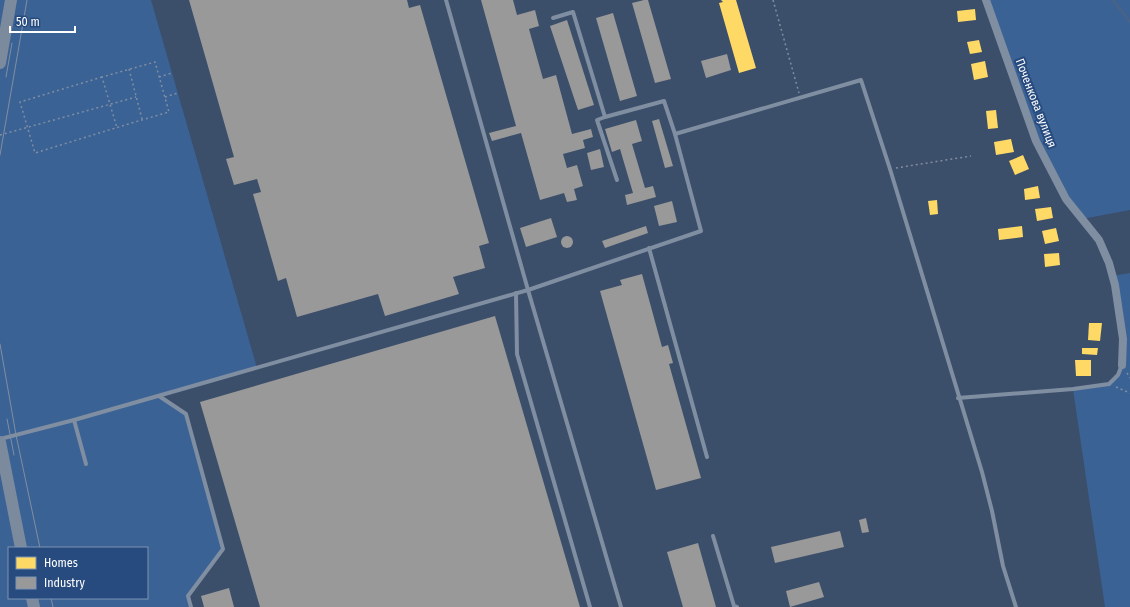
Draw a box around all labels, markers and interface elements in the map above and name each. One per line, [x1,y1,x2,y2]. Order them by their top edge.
scale bar [10,8,75,34]
text: 50 m [16,15,40,29]
street label: Поченкова вулиця [1013,56,1059,150]
legend [8,547,148,599]
text: Homes [44,556,78,570]
text: Industry [44,576,85,590]

